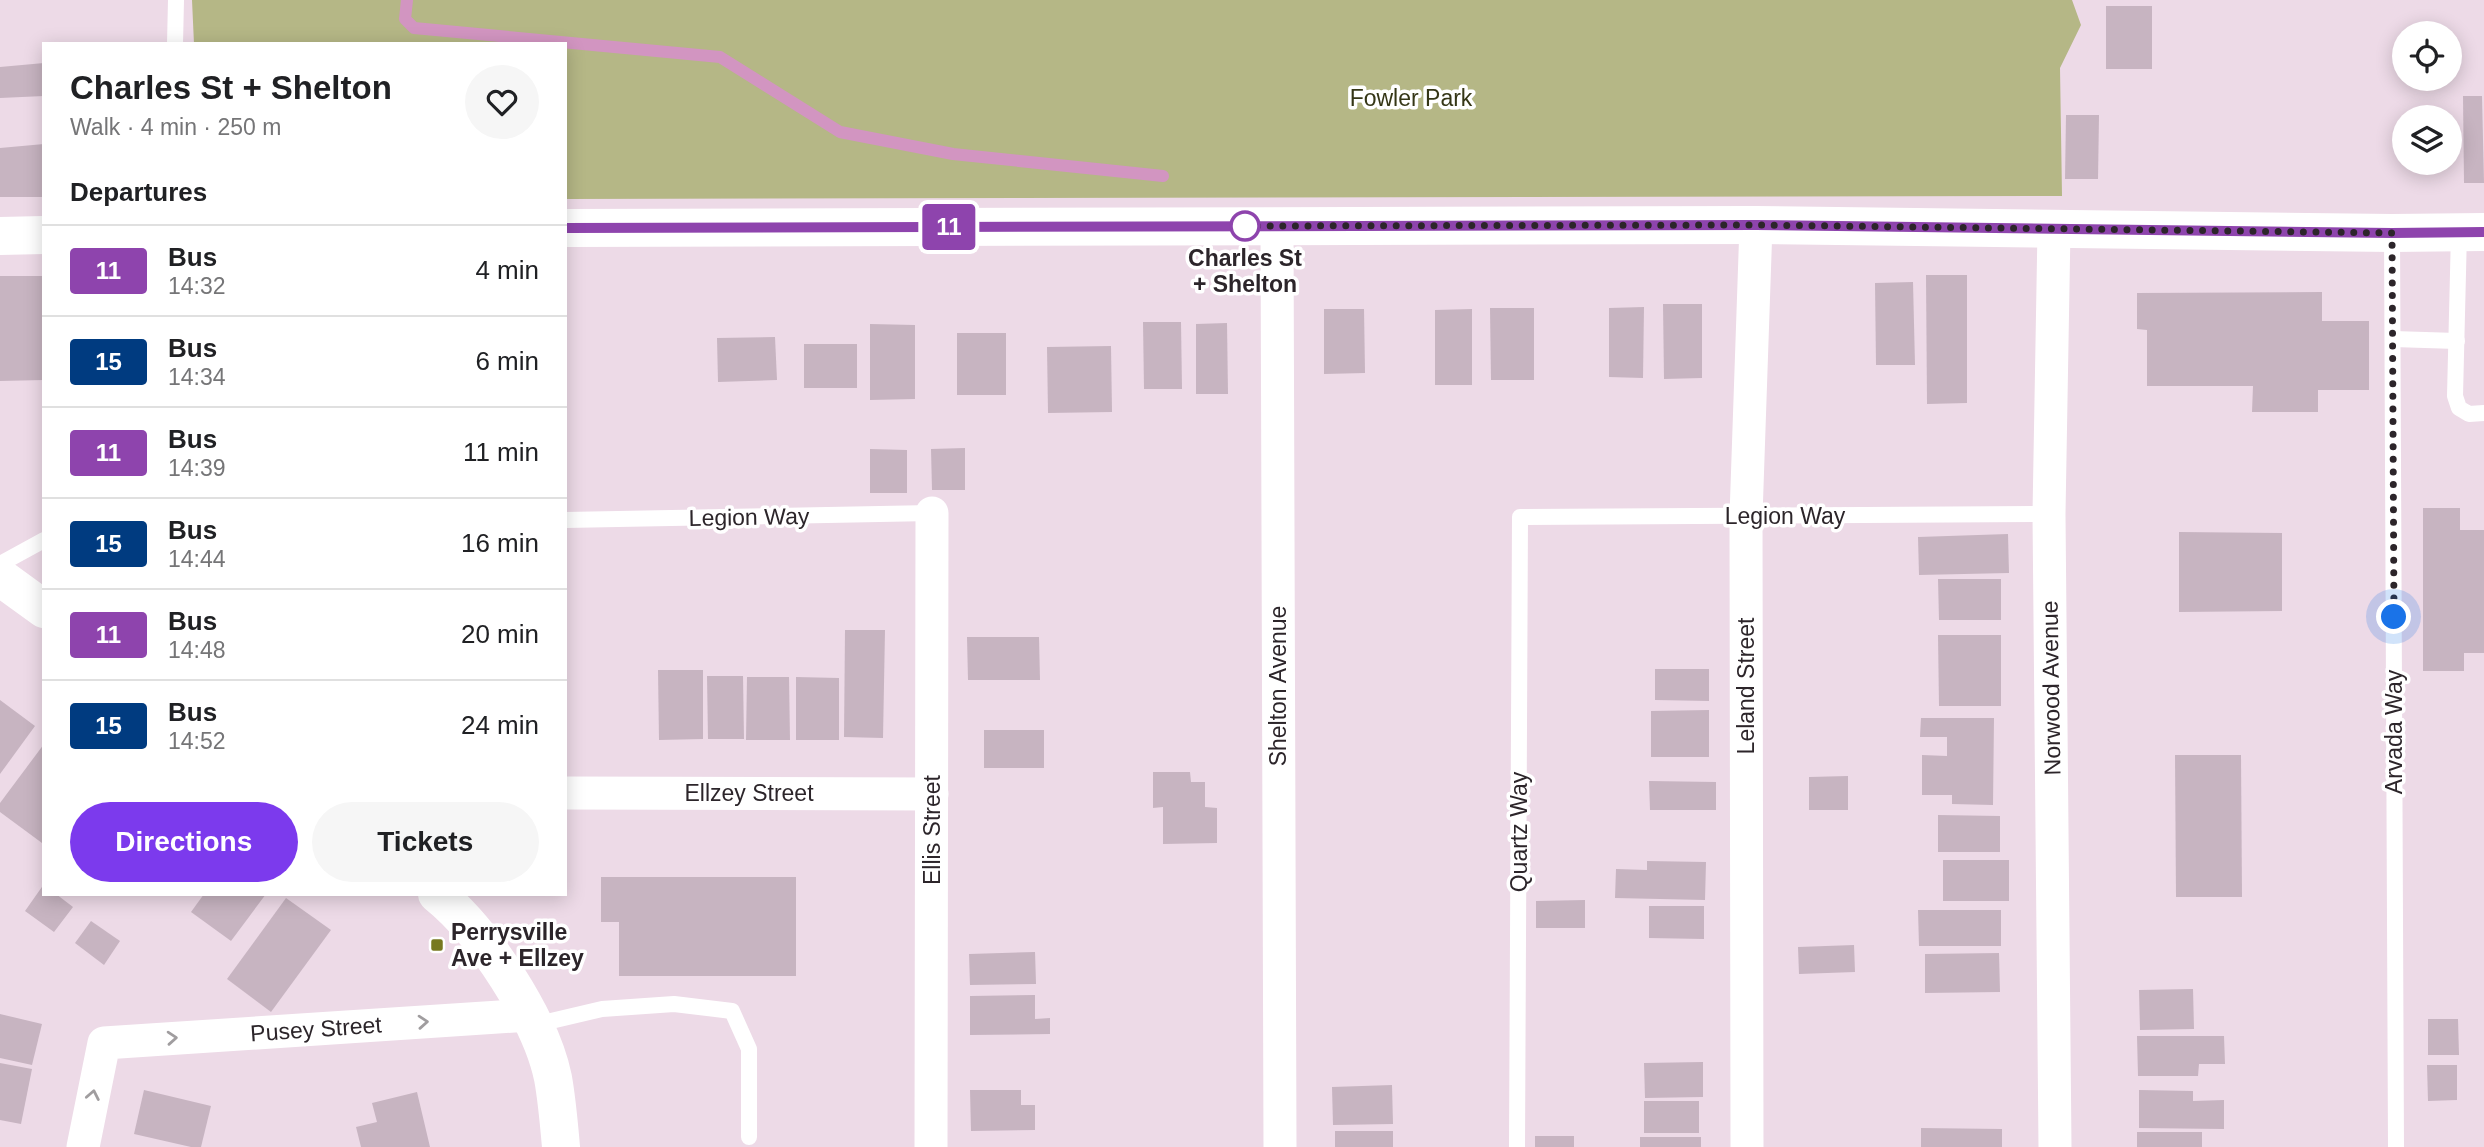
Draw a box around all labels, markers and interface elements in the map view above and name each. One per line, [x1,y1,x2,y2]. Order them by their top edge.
map controls [2392,21,2462,175]
button: locate [2392,21,2462,91]
button: heart [465,65,539,139]
text: Charles St + Shelton [70,69,392,106]
park label: Fowler Park [1350,85,1473,111]
button: layers [2392,105,2462,175]
text: Walk · 4 min · 250 m [70,114,281,140]
text: Departures [70,177,207,207]
line badge: 11 [918,204,981,250]
marker: Charles St + Shelton [1230,211,1260,241]
text: 11 [936,213,962,240]
text: Bus [168,242,217,272]
place label: Charles St + Shelton [1188,245,1302,297]
text: 4 min [475,255,539,285]
text: 11 [96,257,121,284]
text: 14:32 [168,273,226,299]
text: Bus [168,333,217,363]
text: 6 min [475,346,539,376]
text: 15 [95,348,122,375]
text: 14:34 [168,364,226,390]
text: Bus [168,424,217,454]
text: 11 min [463,437,539,467]
text: 11 [96,439,121,466]
text: 14:39 [168,455,226,481]
street label: Legion Way [688,503,810,531]
street label: Legion Way [1725,503,1846,529]
text: Bus [168,515,217,545]
text: 16 min [461,528,539,558]
text: 15 [95,530,122,557]
text: 14:44 [168,546,226,572]
your location [2376,599,2411,634]
street label: Norwood Avenue [2036,600,2066,776]
text: Bus [168,606,217,636]
street label: Shelton Avenue [1265,606,1291,766]
street label: Leland Street [1733,617,1759,754]
text: 20 min [461,619,539,649]
text: 11 [96,621,121,648]
text: 14:48 [168,637,226,663]
street label: Arvada Way [2381,669,2407,794]
text: Bus [168,697,217,727]
text: 24 min [461,710,539,740]
text: 15 [95,712,122,739]
text: 14:52 [168,728,226,754]
street label: Quartz Way [1506,771,1532,892]
street label: Ellis Street [919,774,945,885]
street label: Ellzey Street [684,780,814,806]
button: Directions [70,802,298,882]
button: Tickets [312,802,539,882]
place label: Perrysville Ave + Ellzey [451,919,584,971]
marker: Perrysville Ave + Ellzey [429,937,445,953]
street label: Pusey Street [249,1011,383,1047]
one-way arrow [418,1015,429,1030]
one-way arrow [166,1031,177,1046]
one-way arrow [85,1089,100,1101]

